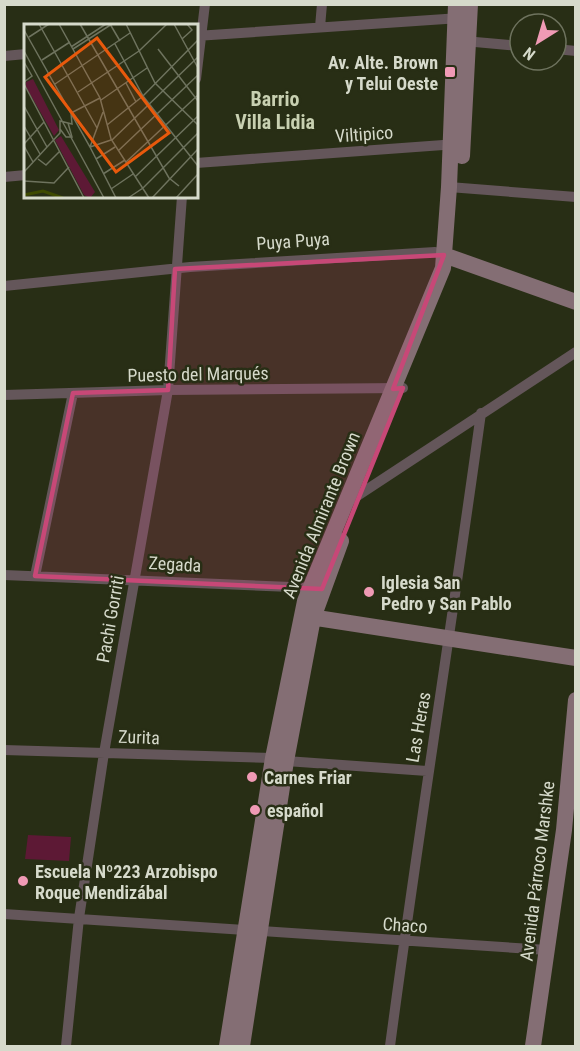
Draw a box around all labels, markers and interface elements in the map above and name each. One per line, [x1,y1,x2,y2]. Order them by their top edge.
north arrow [508,12,568,72]
inset map [24,24,198,198]
text: N [520,43,539,64]
place label: Av. Alte. Brown y Telui Oeste [328,52,438,94]
marker: Av. Alte. Brown y Telui Oeste [443,65,457,79]
district label: Barrio Villa Lidia [235,87,315,134]
street label: Viltipico [334,121,394,147]
street label: Puya Puya [256,228,330,254]
street label: Puesto del Marqués [127,362,269,386]
street label: Avenida Almirante Brown [278,429,364,601]
street label: Zegada [148,552,202,576]
place label: Iglesia San Pedro y San Pablo [381,572,512,614]
street label: Pachi Gorriti [92,574,128,664]
marker: Iglesia San Pedro y San Pablo [362,585,376,599]
street label: Las Heras [401,690,435,764]
street label: Zurita [118,726,160,748]
place label: Carnes Friar [264,767,352,788]
marker: Carnes Friar [245,770,259,784]
street label: Avenida Párroco Marshke [516,780,558,962]
place label: español [267,800,324,821]
marker: español [248,803,262,817]
place label: Escuela Nº223 Arzobispo Roque Mendizábal [35,861,218,903]
marker: Escuela Nº223 Arzobispo Roque Mendizábal [16,874,30,888]
street label: Chaco [382,913,428,937]

